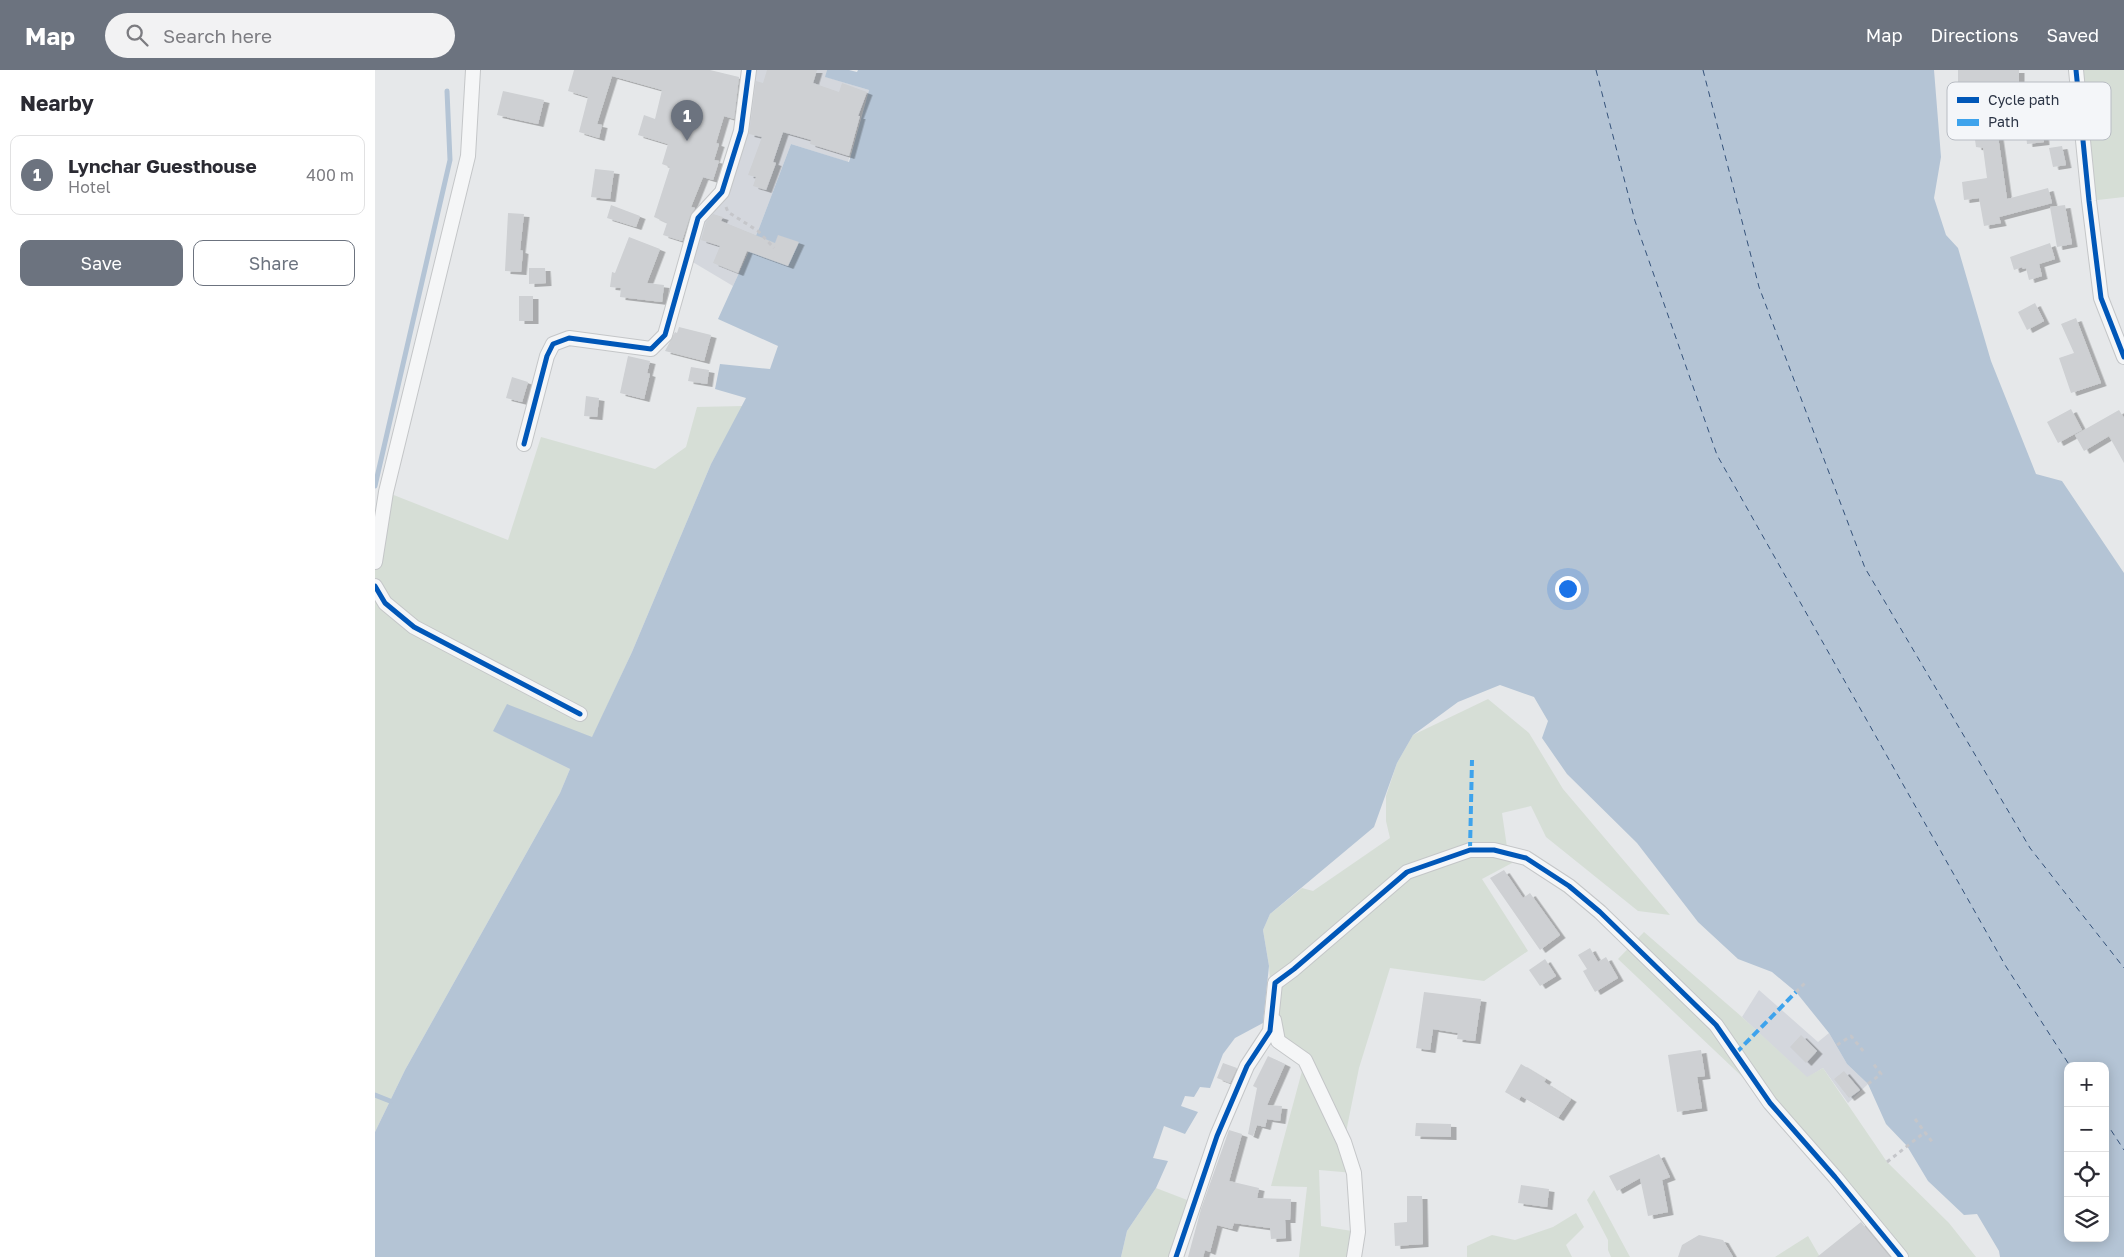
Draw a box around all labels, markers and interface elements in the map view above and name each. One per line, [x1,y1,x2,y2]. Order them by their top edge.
search box [105,13,455,58]
text: Map [25,21,75,50]
icon: search [123,21,151,49]
text: Search here [163,24,272,47]
text: Map [1866,24,1902,46]
text: Directions [1930,24,2018,46]
text: Saved [2046,24,2099,46]
legend [1947,82,2111,140]
text: Nearby [20,90,94,116]
text: Cycle path [1988,91,2059,108]
pin: 1 [671,100,703,141]
text: Path [1988,113,2019,130]
text: Lynchar Guesthouse [68,154,257,177]
text: 1 [33,165,41,185]
text: 400 m [306,165,354,185]
text: Hotel [68,177,111,197]
button: Save [20,240,183,286]
button: Share [193,240,355,286]
your location [1555,576,1581,602]
map controls [2064,1062,2109,1242]
button: + [2064,1062,2109,1107]
button: − [2064,1107,2109,1152]
button: locate [2064,1152,2109,1197]
button: layers [2064,1197,2109,1242]

